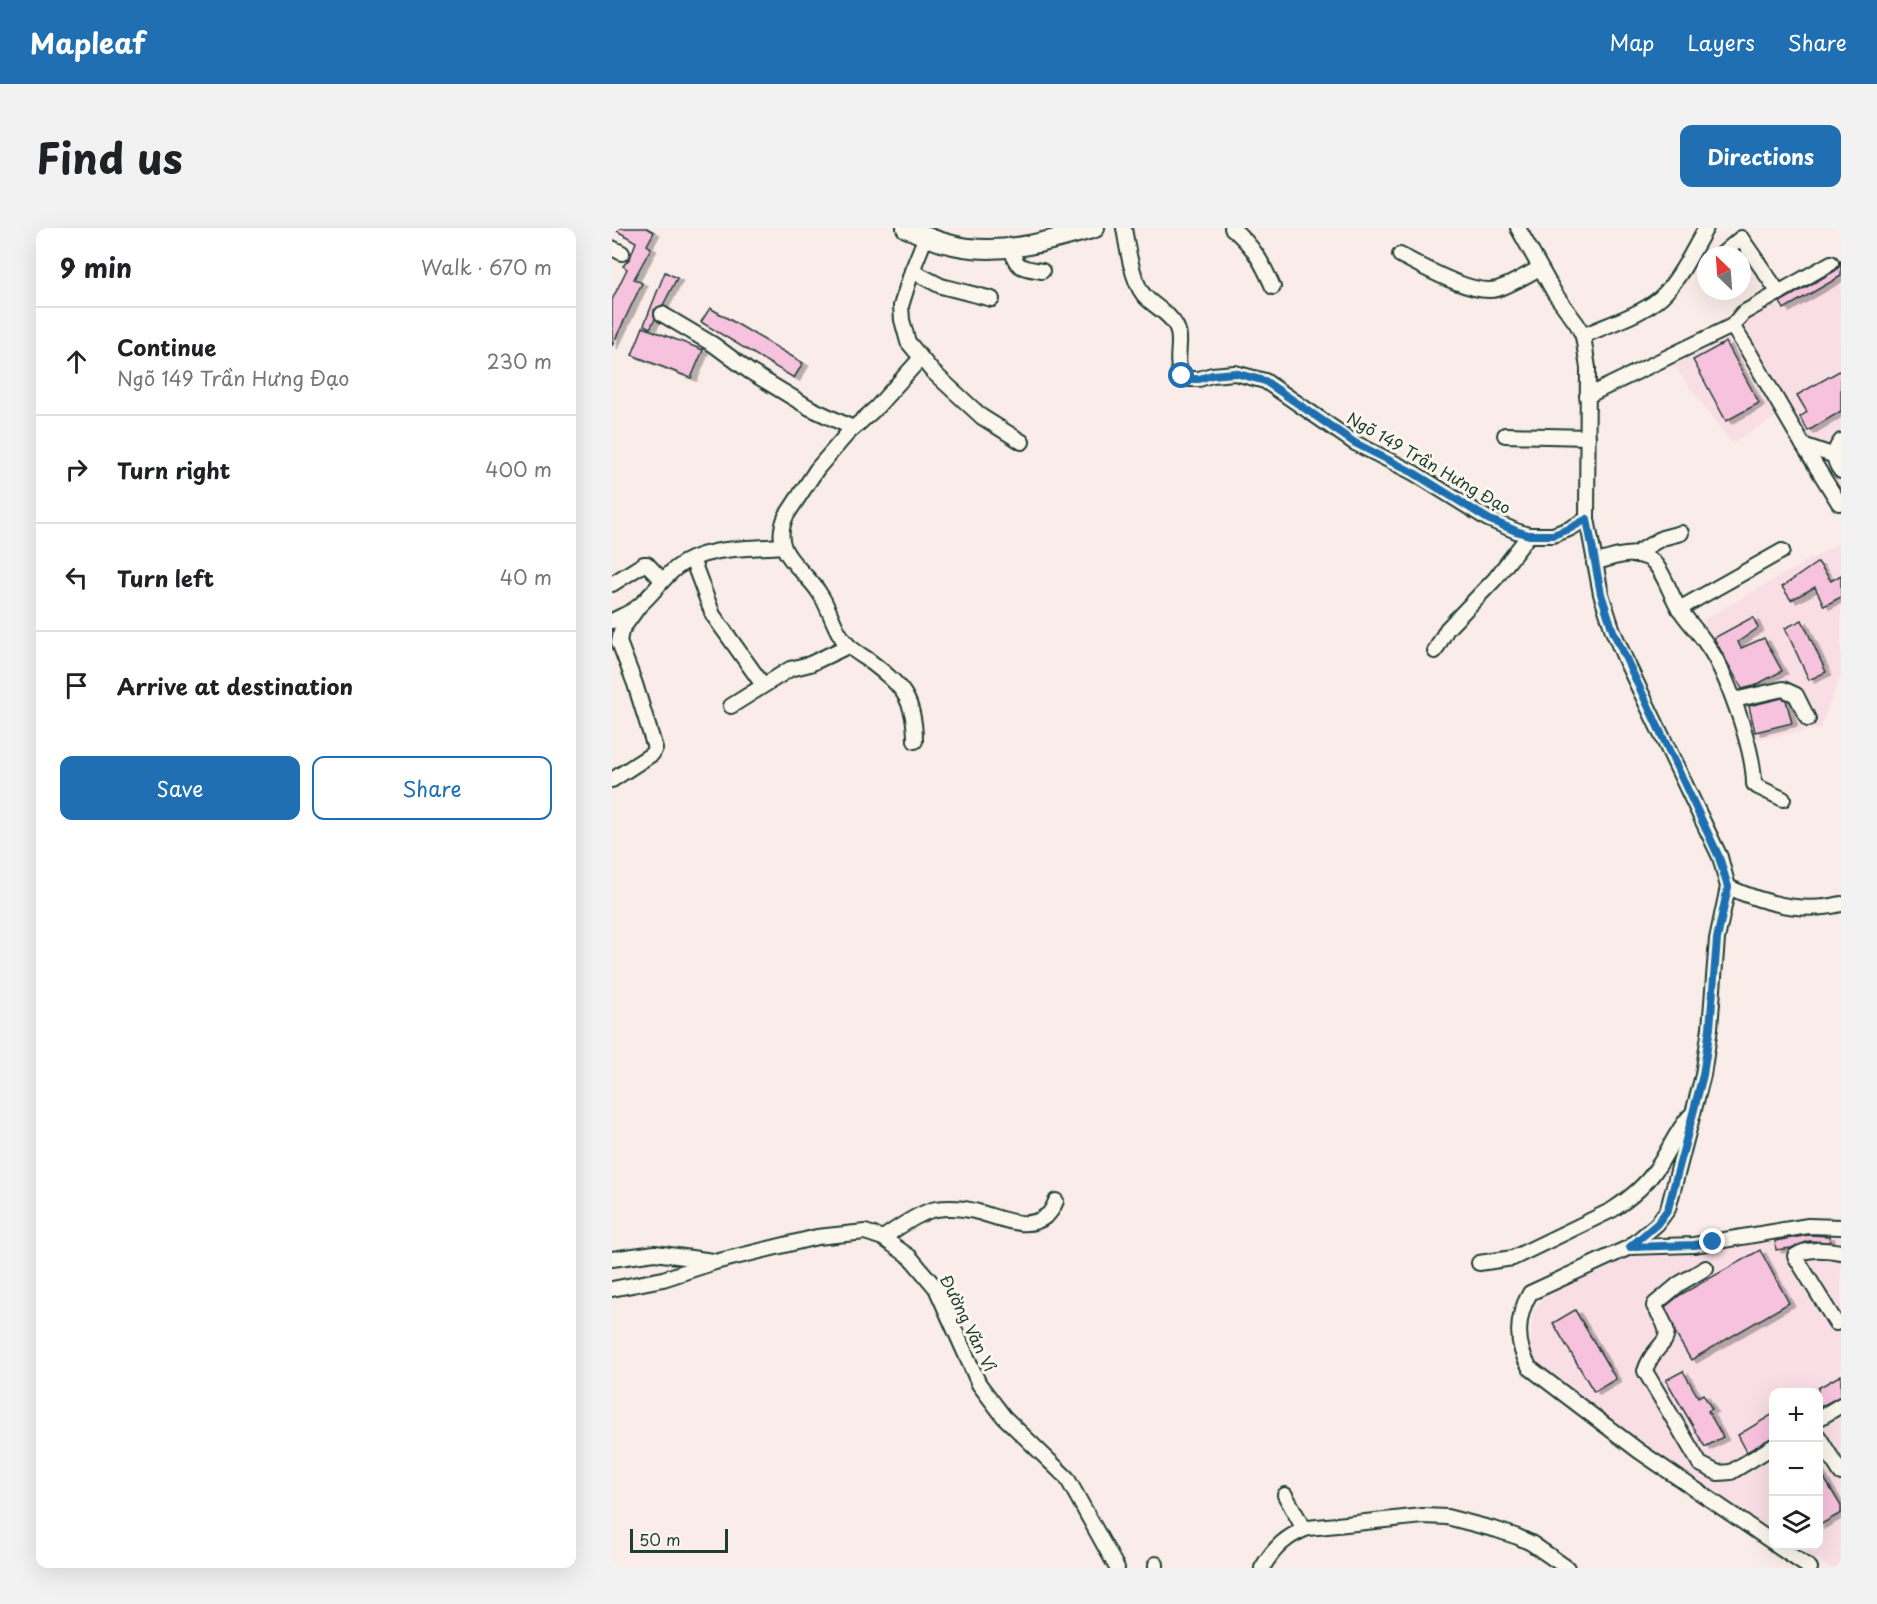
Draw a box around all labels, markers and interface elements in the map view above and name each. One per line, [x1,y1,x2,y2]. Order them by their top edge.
text: Mapleaf [30,21,146,64]
text: Map [1610,26,1654,58]
text: Layers [1687,26,1755,58]
text: Share [1788,26,1847,58]
text: Find us [36,125,183,188]
button: Directions [1680,125,1841,187]
north arrow [1697,246,1751,300]
text: 9 min [60,248,132,287]
text: Walk · 670 m [421,252,552,282]
text: Continue [117,330,216,363]
icon: ahead [60,345,93,378]
text: 230 m [487,346,552,376]
route start [1168,362,1194,388]
text: Ngõ 149 Trần Hưng Đạo [117,363,349,393]
street label: Ngõ 149 Trần Hưng Đạo [1343,405,1516,519]
icon: right [60,453,93,486]
text: Turn right [117,453,230,486]
text: 400 m [485,454,552,484]
icon: left [60,561,93,594]
text: Turn left [117,561,214,594]
text: 40 m [500,562,552,592]
icon: arrive [60,669,93,702]
text: Arrive at destination [117,669,353,702]
button: Save [60,756,300,820]
button: Share [312,756,552,820]
route end [1699,1228,1725,1254]
street label: Đường Văn Vỉ [935,1270,1003,1375]
map controls [1769,1388,1823,1550]
button: + [1769,1388,1823,1442]
button: − [1769,1442,1823,1496]
button: layers [1769,1496,1823,1550]
scale bar [630,1526,728,1554]
text: 50 m [639,1527,680,1551]

